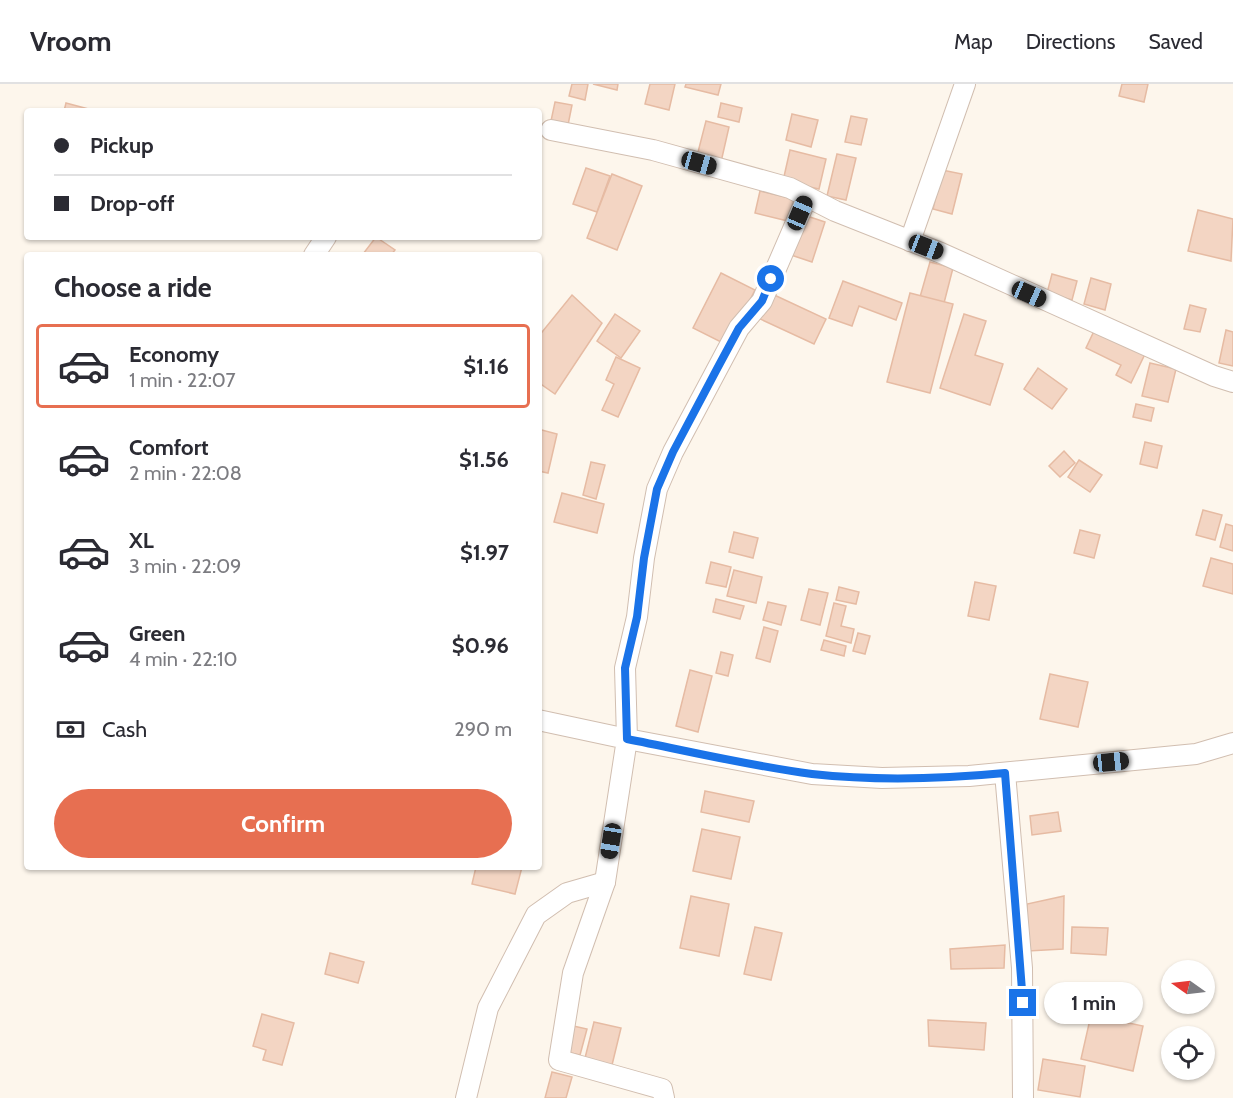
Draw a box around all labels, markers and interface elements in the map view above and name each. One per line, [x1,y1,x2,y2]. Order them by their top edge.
text: Vroom [30,24,112,58]
text: Map [954,29,993,54]
text: Directions [1026,29,1115,54]
text: Saved [1148,29,1203,54]
text: Pickup [90,132,154,159]
car [679,149,719,177]
text: Drop-off [90,190,174,217]
car [785,193,815,233]
car [906,232,946,262]
route start [757,265,784,292]
text: Choose a ride [54,271,212,304]
car [1009,278,1049,310]
icon: car [57,339,111,393]
text: Economy [129,341,219,368]
text: $1.16 [463,353,509,380]
text: 1 min · 22:07 [129,368,236,392]
icon: car [57,432,111,486]
text: Comfort [129,434,208,461]
text: $1.56 [459,446,509,473]
text: 2 min · 22:08 [129,461,242,485]
icon: car [57,525,111,579]
text: XL [129,527,154,554]
text: $1.97 [460,539,509,566]
text: 3 min · 22:09 [129,554,241,578]
icon: car [57,618,111,672]
text: Green [129,620,185,647]
text: $0.96 [452,632,509,659]
text: 4 min · 22:10 [129,647,237,671]
icon: cash [54,713,87,746]
text: Cash [102,716,147,743]
text: 290 m [454,717,512,741]
car [1092,751,1130,773]
button: Confirm [54,789,512,858]
car [599,822,623,860]
north arrow [1161,960,1215,1014]
map controls [1161,960,1215,1080]
callout: 1 min [1044,982,1143,1024]
route end [1009,989,1036,1016]
text: 1 min [1071,991,1116,1015]
button: locate [1161,1026,1215,1080]

